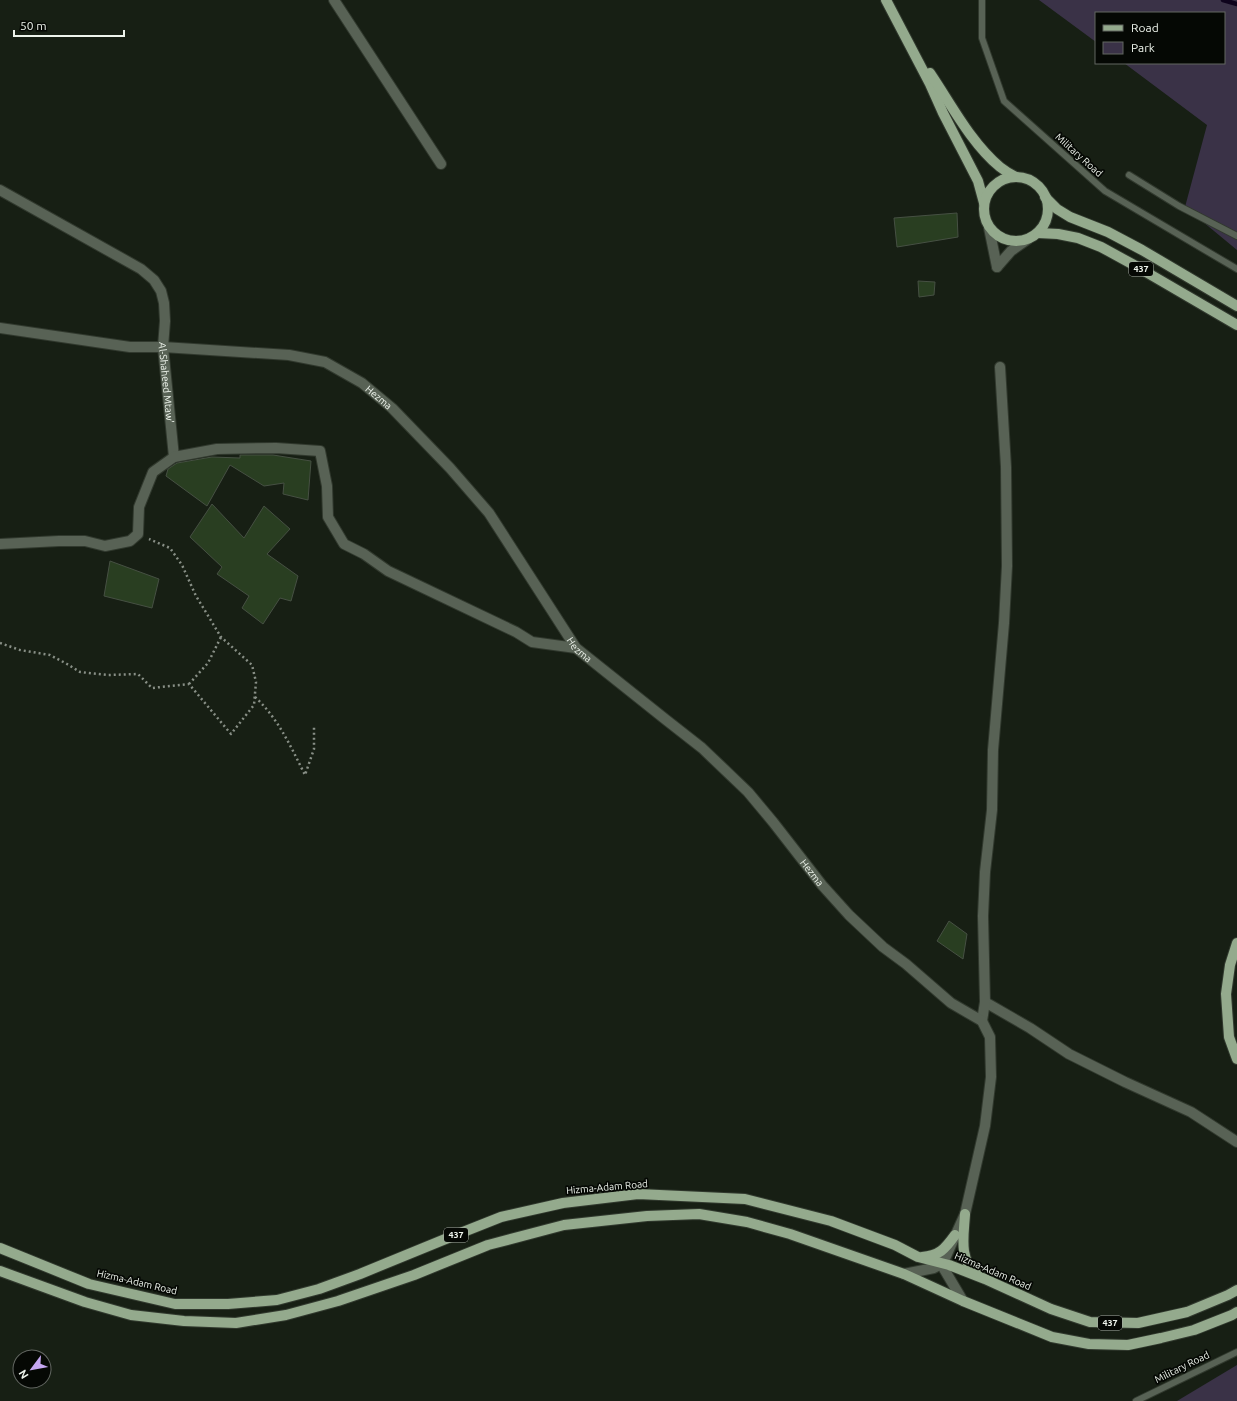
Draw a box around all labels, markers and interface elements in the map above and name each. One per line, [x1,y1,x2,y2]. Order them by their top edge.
scale bar [14,12,124,38]
legend [1095,12,1225,64]
text: 50 m [20,19,47,32]
text: Road [1131,21,1159,34]
text: Park [1131,41,1155,54]
street label: Military Road [1053,131,1105,179]
road number: 437 [1129,262,1153,276]
street label: Al-Shaheed Mtaw' [157,342,176,424]
street label: Hezma [364,383,394,411]
street label: Hezma [565,635,594,664]
street label: Hezma [798,857,826,888]
street label: Hizma-Adam Road [566,1178,649,1196]
road number: 437 [444,1228,468,1242]
street label: Hizma-Adam Road [953,1250,1033,1292]
street label: Hizma-Adam Road [96,1267,178,1297]
road number: 437 [1098,1316,1122,1330]
north arrow [12,1349,52,1389]
street label: Military Road [1153,1349,1211,1385]
text: N [16,1368,31,1381]

